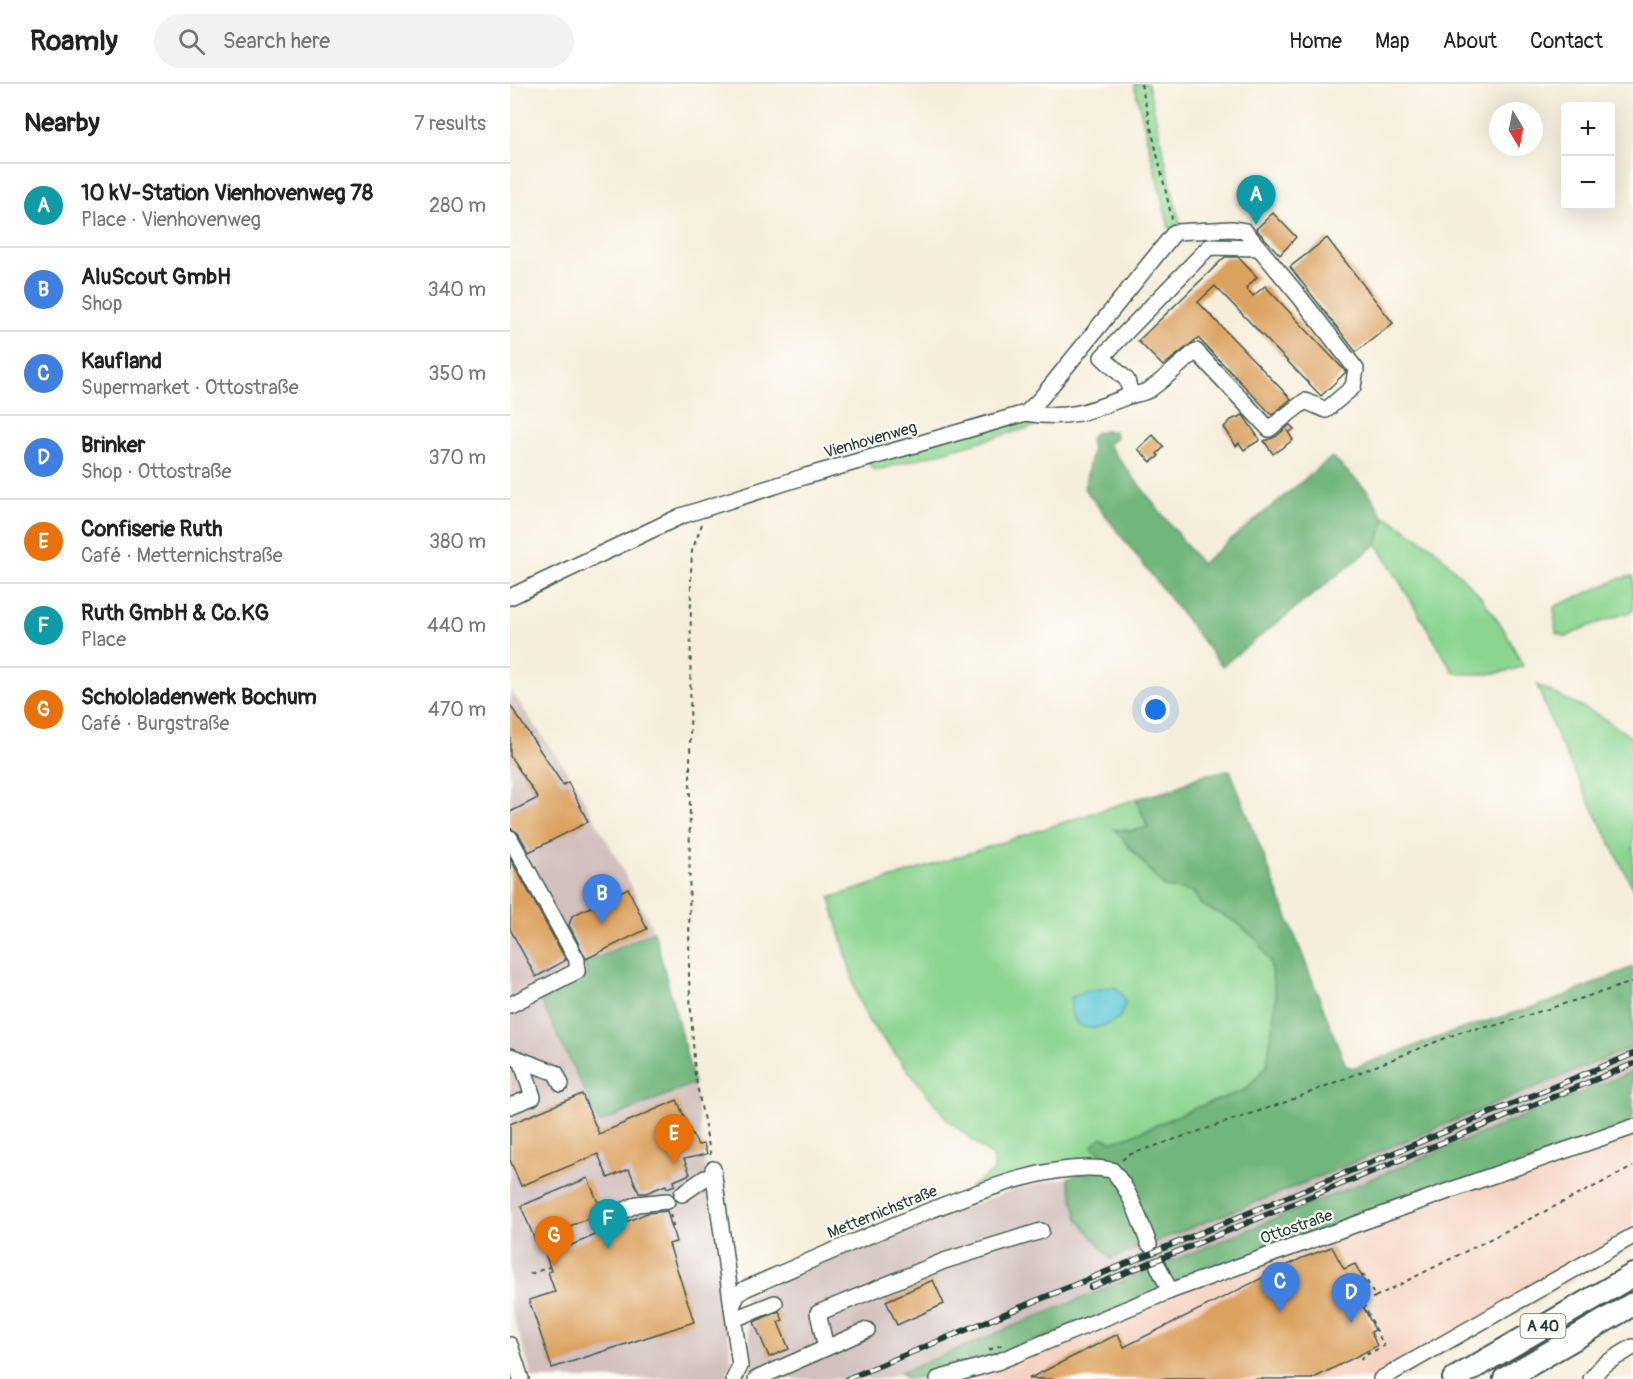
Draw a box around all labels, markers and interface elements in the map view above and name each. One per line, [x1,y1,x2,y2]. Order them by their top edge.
search box [154,14,574,68]
text: Roamly [30,24,118,59]
icon: search [175,25,208,58]
text: Search here [223,27,330,55]
text: Home [1289,28,1342,55]
text: Map [1375,28,1410,55]
text: About [1443,28,1497,55]
text: Contact [1530,28,1603,55]
north arrow [1489,102,1543,156]
map controls [1561,102,1615,210]
button: + [1561,102,1615,156]
text: Nearby [24,107,100,139]
text: 7 results [414,111,486,136]
button: − [1561,156,1615,210]
pin: A [1236,176,1276,225]
text: 10 kV-Station Vienhovenweg 78 [81,179,373,207]
text: A [37,193,50,218]
text: 280 m [429,193,486,218]
text: Place · Vienhovenweg [81,207,261,232]
text: AluScout GmbH [81,263,231,291]
text: B [38,277,49,302]
text: 340 m [427,277,486,302]
text: Shop [81,291,122,316]
text: Kaufland [81,347,162,375]
text: C [37,361,50,386]
text: 350 m [428,361,486,386]
text: Supermarket · Ottostraße [81,375,299,400]
street label: Vienhovenweg [822,417,919,463]
text: Brinker [81,431,145,459]
text: D [37,445,50,470]
text: 370 m [429,445,486,470]
text: Shop · Ottostraße [81,459,231,484]
text: Confiserie Ruth [81,515,223,543]
text: E [38,529,49,554]
text: 380 m [429,529,486,554]
text: Café · Metternichstraße [81,543,283,568]
text: Ruth GmbH & Co.KG [81,599,269,627]
text: F [37,613,50,638]
text: 440 m [427,613,486,638]
text: Place [81,627,126,652]
text: Schololadenwerk Bochum [81,683,317,711]
your location [1141,695,1170,724]
text: G [37,697,50,722]
text: 470 m [428,697,486,722]
text: Café · Burgstraße [81,711,229,736]
pin: B [582,874,622,924]
pin: E [654,1114,694,1164]
street label: Metternichstraße [824,1181,940,1243]
pin: F [588,1200,628,1249]
street label: Ottostraße [1258,1205,1335,1249]
pin: G [534,1216,573,1266]
pin: C [1260,1262,1300,1312]
pin: D [1332,1274,1370,1323]
road number: A 40 [1520,1314,1566,1338]

